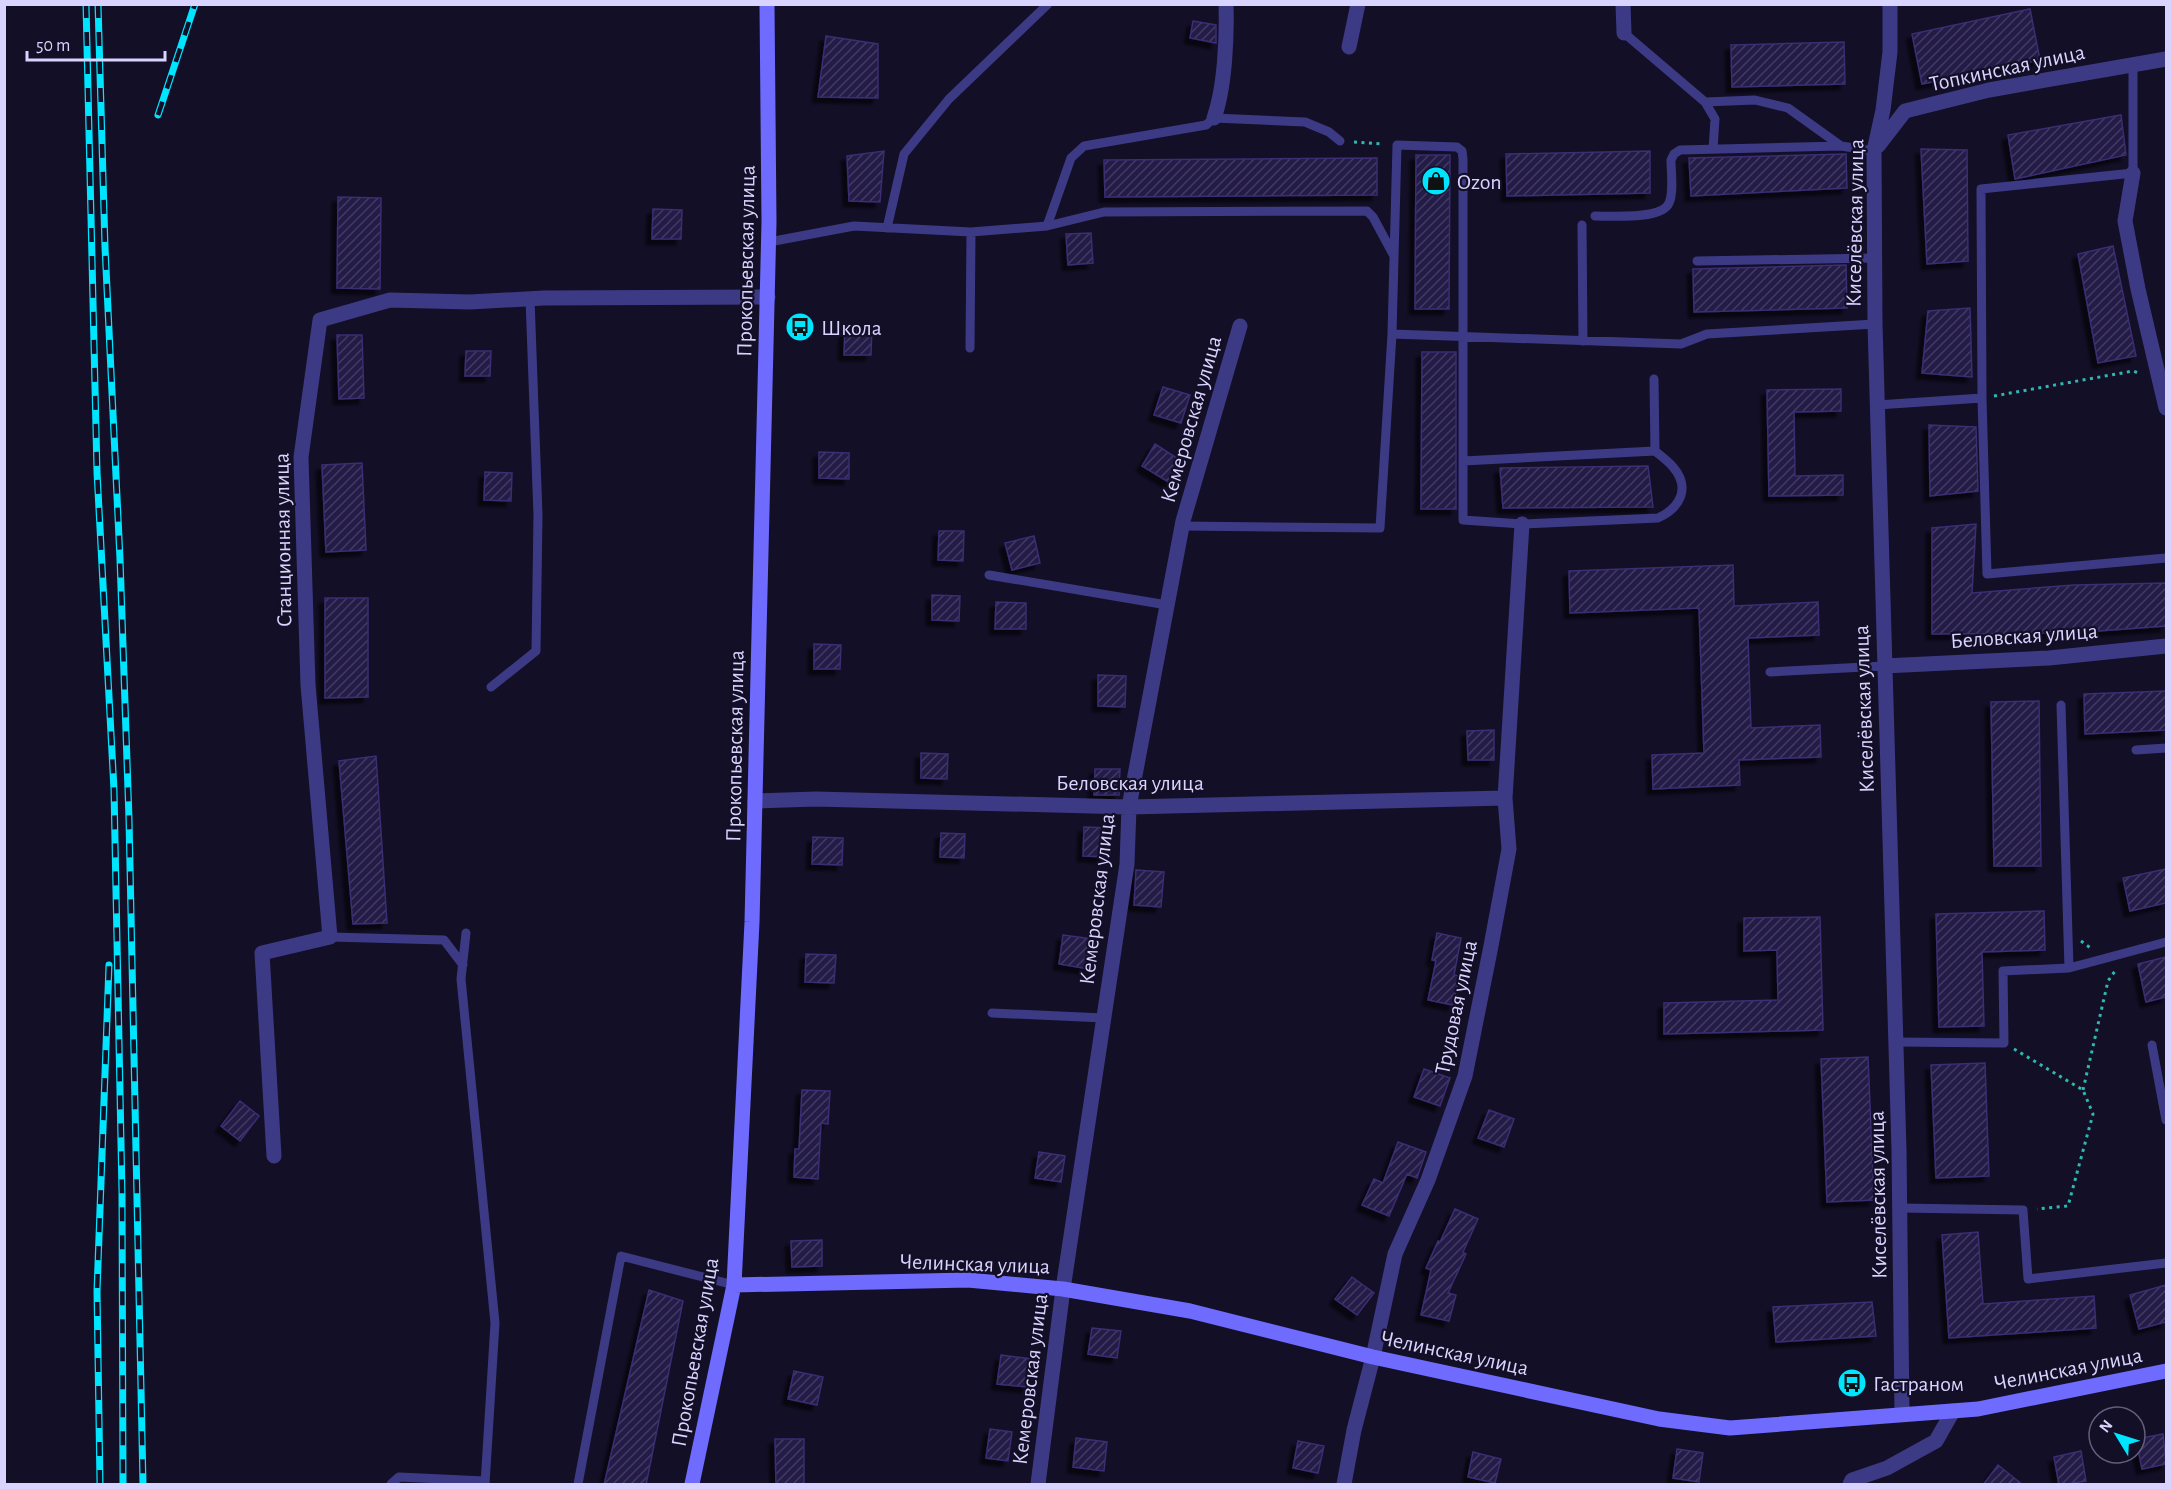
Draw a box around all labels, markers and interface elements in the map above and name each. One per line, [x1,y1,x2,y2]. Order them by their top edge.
scale bar [27,24,165,62]
text: 50 m [36,37,70,55]
street label: Топкинская улица [1927,41,2087,95]
street label: Киселёвская улица [1843,139,1867,307]
street label: Прокопьевская улица [733,165,759,357]
shop icon: Ozon [1420,165,1452,197]
place label: Ozon [1457,171,1502,193]
bus stop icon: Школа [784,311,816,343]
place label: Школа [821,317,882,339]
street label: Кемеровская улица [1157,333,1225,505]
street label: Станционная улица [270,453,296,627]
street label: Беловская улица [1949,620,2099,652]
street label: Киселёвская улица [1850,625,1878,793]
street label: Прокопьевская улица [722,650,748,842]
street label: Беловская улица [1056,772,1204,794]
street label: Кемеровская улица [1076,812,1118,986]
street label: Трудовая улица [1431,938,1481,1076]
street label: Киселёвская улица [1866,1111,1890,1279]
street label: Челинская улица [899,1250,1050,1278]
street label: Прокопьевская улица [668,1256,722,1448]
street label: Кемеровская улица [1009,1292,1051,1466]
street label: Челинская улица [1379,1327,1531,1379]
street label: Челинская улица [1992,1344,2144,1394]
bus stop icon: Гастраном [1836,1367,1868,1399]
place label: Гастраном [1873,1373,1964,1395]
north arrow [2087,1405,2147,1465]
text: N [2096,1417,2116,1436]

